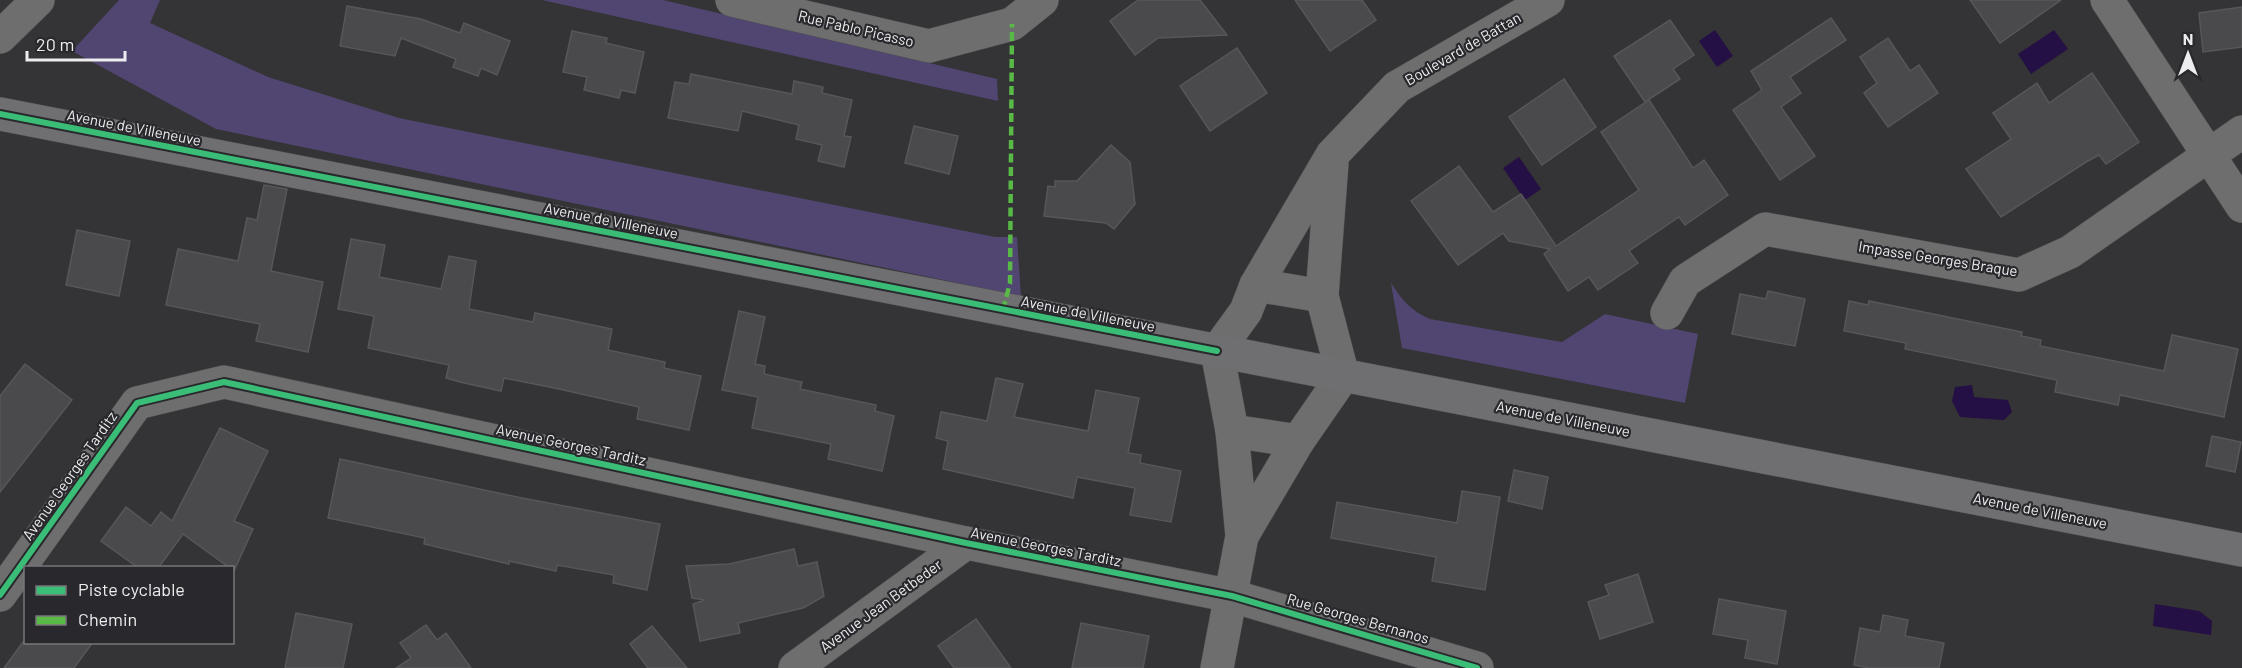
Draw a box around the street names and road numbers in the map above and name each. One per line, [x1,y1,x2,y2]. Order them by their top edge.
street label: Rue Pablo Picasso [797,6,916,50]
street label: Boulevard de Battan [1401,8,1524,89]
street label: Avenue de Villeneuve [66,105,203,149]
street label: Avenue de Villeneuve [543,198,680,242]
street label: Impasse Georges Braque [1857,237,2019,279]
street label: Avenue de Villeneuve [1020,291,1157,335]
street label: Avenue de Villeneuve [1495,396,1632,440]
street label: Avenue Georges Tarditz [18,407,121,543]
street label: Avenue Georges Tarditz [495,419,648,469]
street label: Avenue de Villeneuve [1972,488,2109,532]
street label: Avenue Georges Tarditz [969,523,1123,570]
street label: Avenue Jean Betbeder [816,555,945,656]
street label: Rue Georges Bernanos [1285,589,1431,647]

